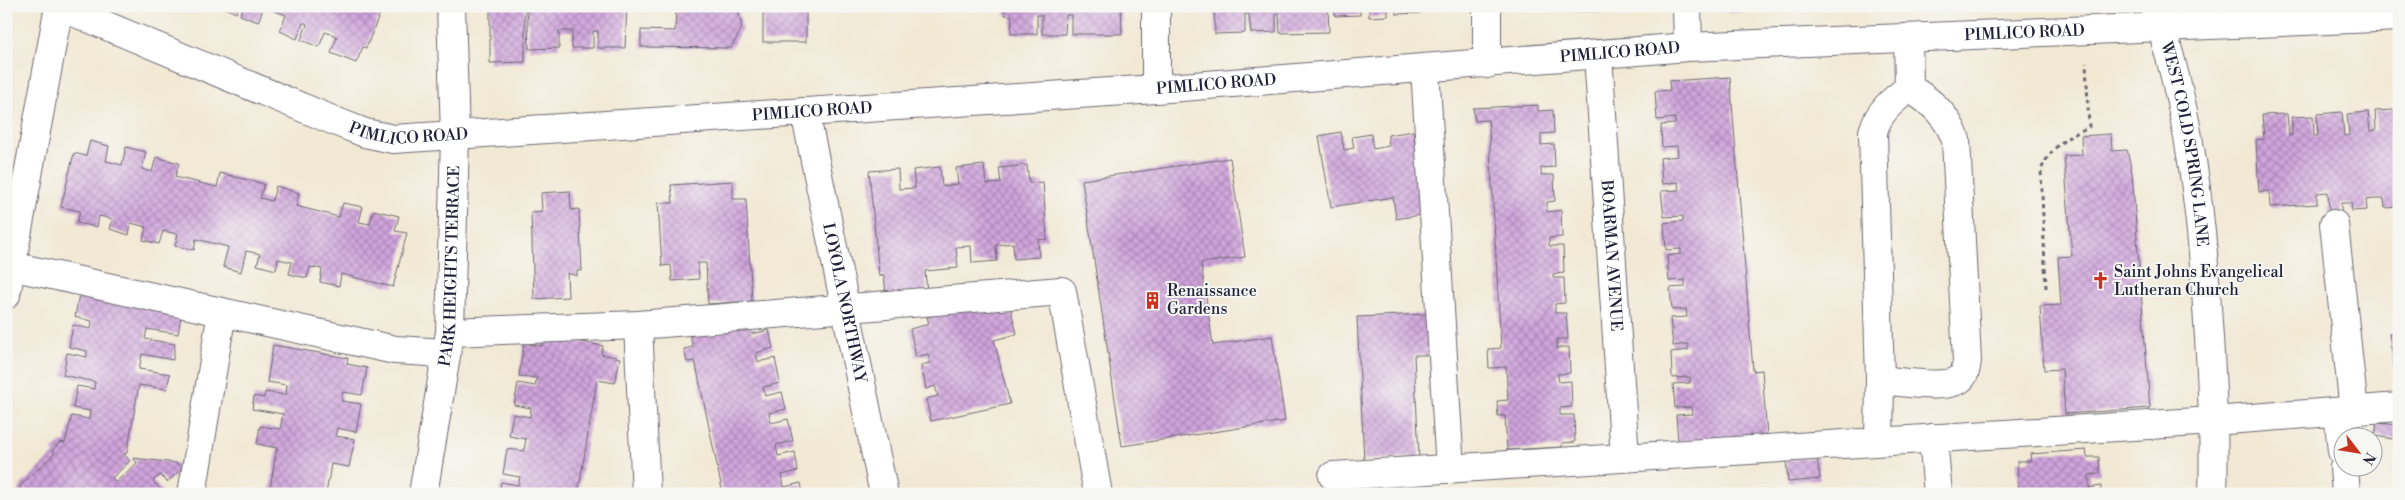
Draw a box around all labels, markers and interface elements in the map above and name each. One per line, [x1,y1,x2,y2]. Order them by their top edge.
street label: PIMLICO ROAD [1964,20,2085,45]
street label: PIMLICO ROAD [1559,38,1681,67]
street label: WEST COLD SPRING LANE [2156,38,2212,248]
street label: PIMLICO ROAD [1155,70,1277,99]
street label: PIMLICO ROAD [751,98,873,125]
street label: PIMLICO ROAD [346,118,469,149]
street label: PARK HEIGHTS TERRACE [434,165,464,368]
street label: BOARMAN AVENUE [1596,178,1627,332]
street label: LOYOLA NORTHWAY [818,221,871,386]
place label: Saint Johns Evangelical Lutheran Church [2114,262,2284,300]
church icon: Saint Johns Evangelical Lutheran Church [2090,271,2110,291]
place label: Renaissance Gardens [1167,281,1257,319]
building icon: Renaissance Gardens [1143,290,1163,310]
north arrow [2332,428,2382,478]
text: N [2358,449,2379,468]

